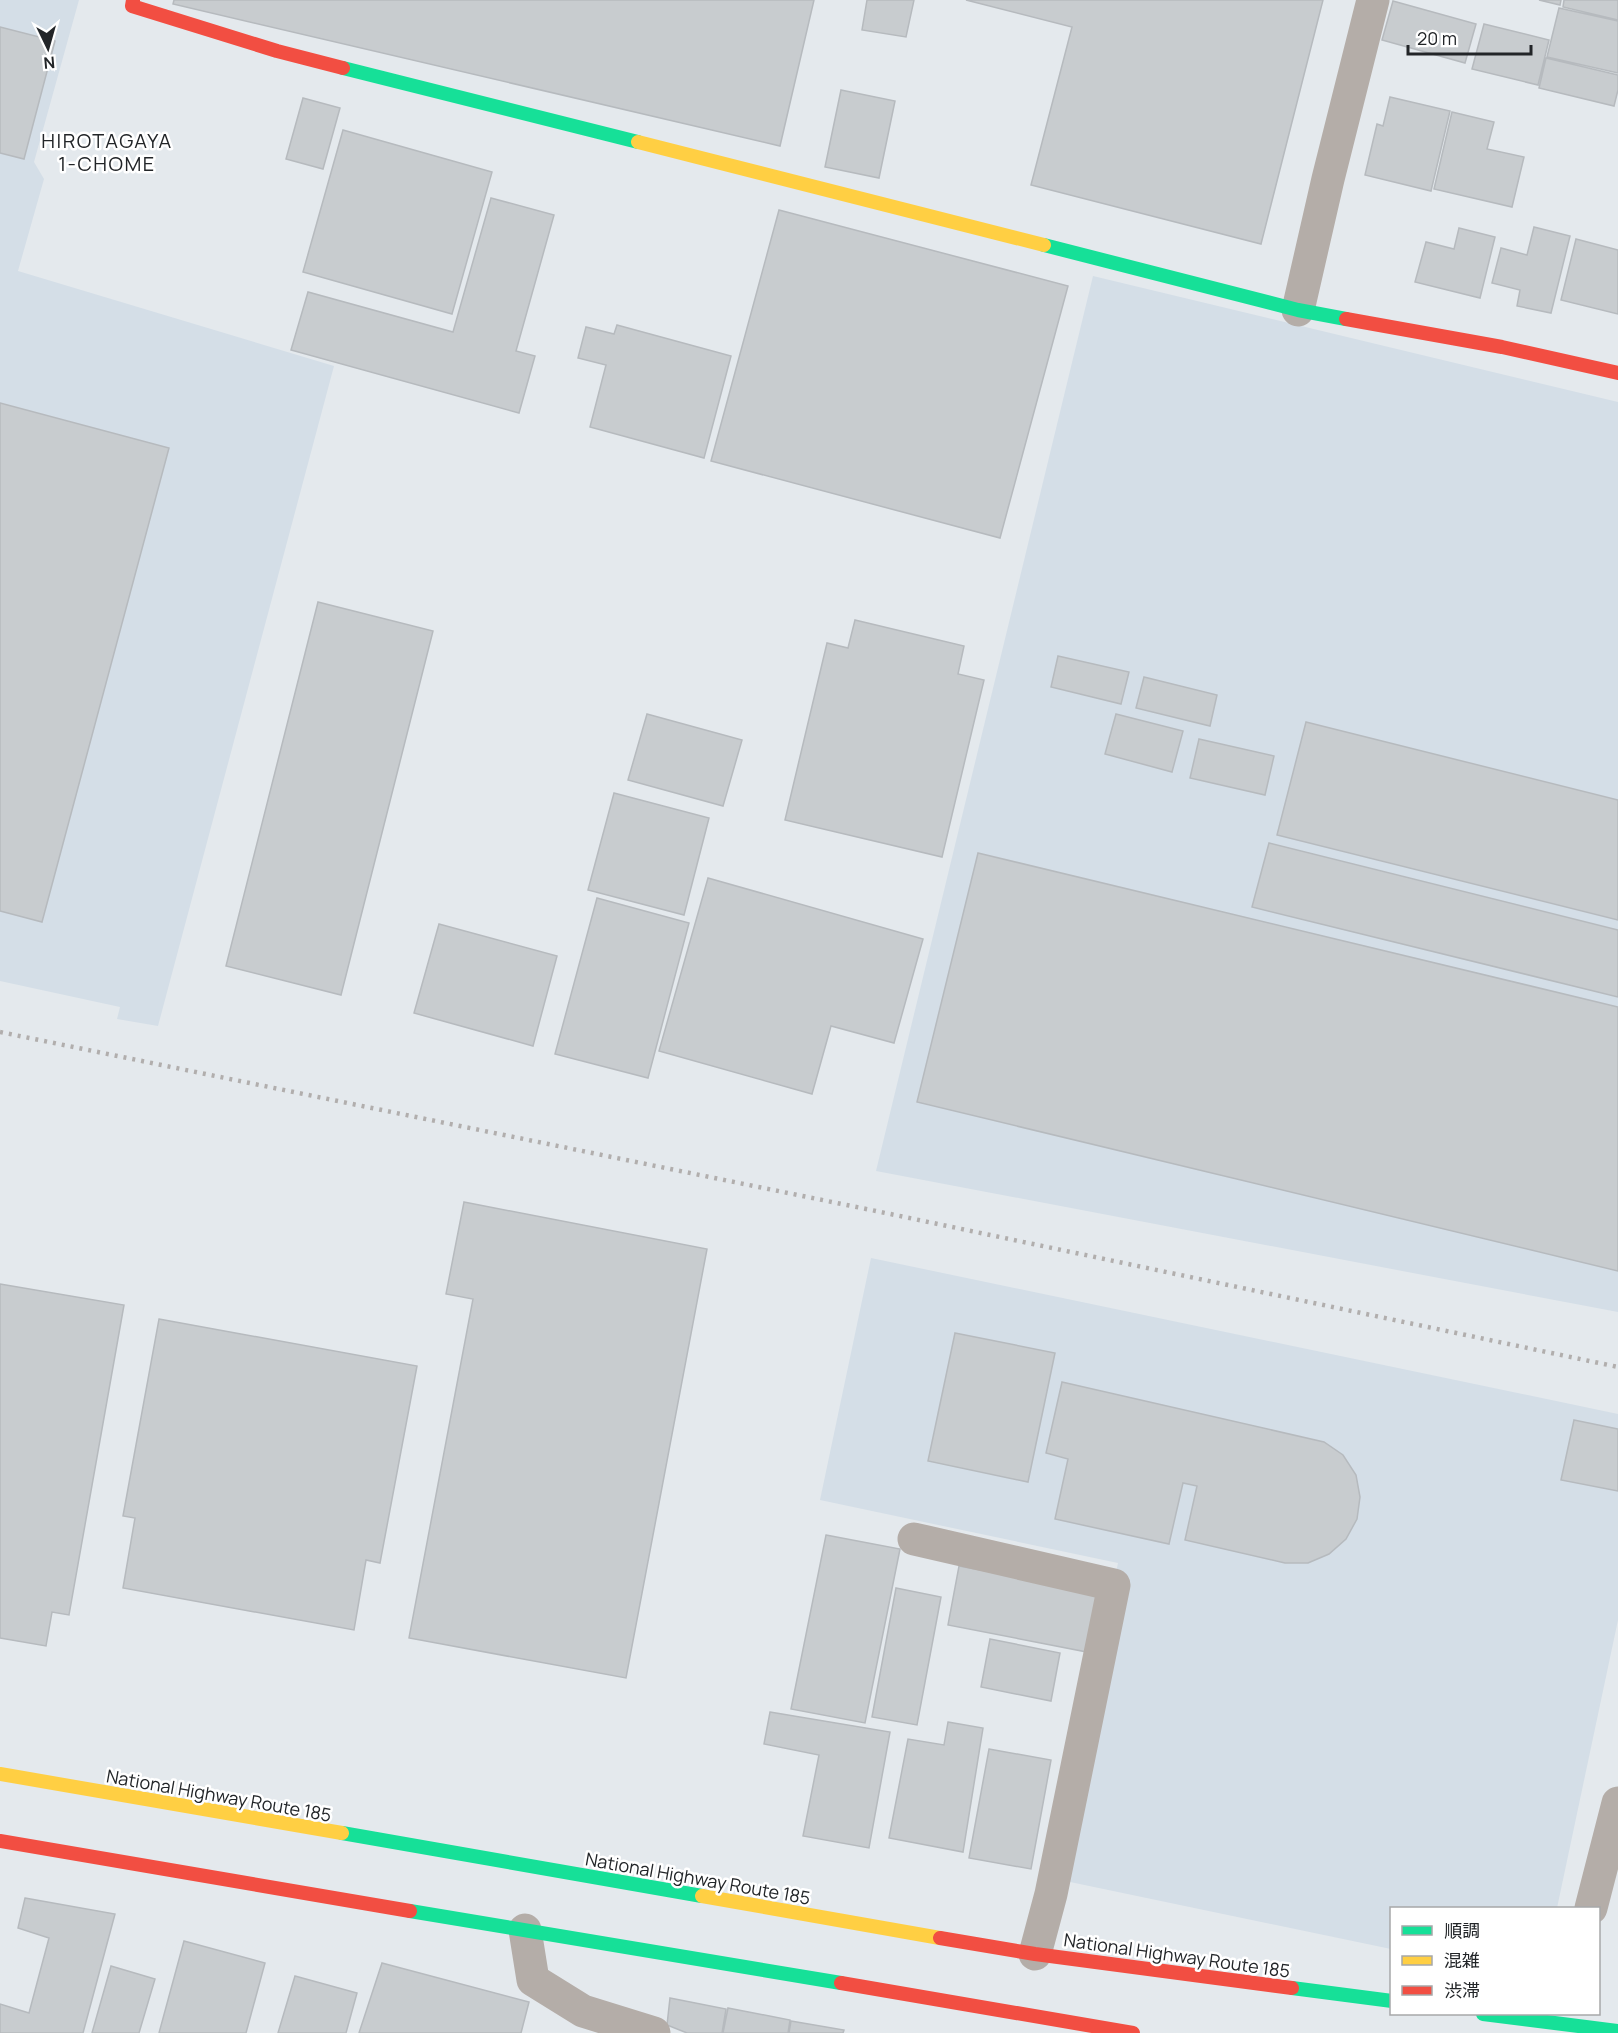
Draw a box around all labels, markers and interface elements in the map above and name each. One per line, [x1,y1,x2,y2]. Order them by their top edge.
north arrow [18,18,78,78]
scale bar [1408,18,1531,56]
text: 20 m [1417,26,1457,50]
text: N [43,51,56,74]
district label: HIROTAGAYA 1-CHOME [41,127,173,177]
street label: National Highway Route 185 [105,1763,333,1827]
street label: National Highway Route 185 [584,1846,812,1910]
legend [1390,1907,1600,2015]
text: 順調 [1444,1918,1480,1942]
street label: National Highway Route 185 [1062,1927,1292,1983]
text: 混雑 [1444,1948,1480,1972]
text: 渋滞 [1444,1978,1480,2002]

